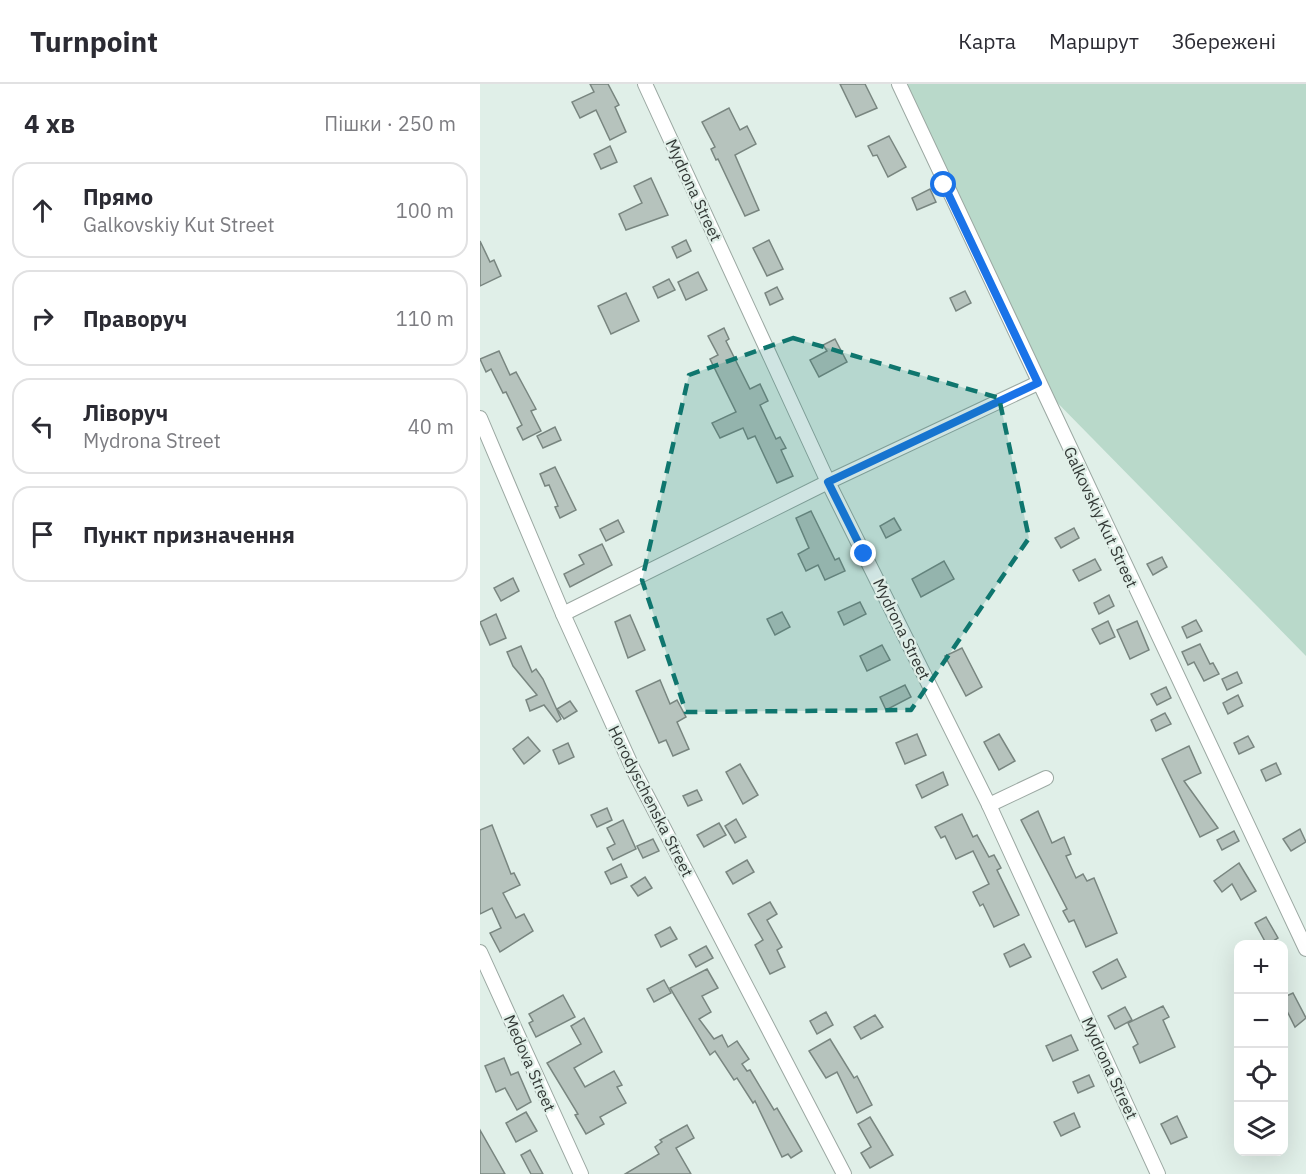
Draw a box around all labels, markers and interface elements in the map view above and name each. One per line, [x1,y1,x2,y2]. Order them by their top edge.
text: Turnpoint [30,23,158,60]
text: Карта [958,27,1016,55]
text: Маршрут [1049,27,1139,55]
text: Збережені [1172,27,1276,55]
text: 4 хв [24,106,75,140]
text: Пішки · 250 m [324,110,456,137]
street label: Mydrona Street [662,136,726,244]
route start [930,171,956,197]
text: Прямо [83,182,153,211]
icon: ahead [26,194,59,227]
text: 100 m [396,197,454,224]
text: Galkovskiy Kut Street [83,211,275,238]
icon: right [26,302,59,335]
text: Праворуч [83,304,187,333]
text: 110 m [396,305,454,332]
text: Ліворуч [83,398,168,427]
icon: left [26,410,59,443]
text: 40 m [408,413,454,440]
text: Mydrona Street [83,427,221,454]
street label: Galkovskiy Kut Street [1060,443,1142,591]
icon: arrive [26,518,59,551]
text: Пункт призначення [83,520,295,549]
route end [850,540,876,566]
street label: Mydrona Street [869,575,935,683]
street label: Horodyschenska Street [604,722,698,880]
map controls [1234,940,1288,1156]
button: + [1234,940,1288,994]
button: − [1234,994,1288,1048]
street label: Medova Street [500,1012,560,1114]
street label: Mydrona Street [1078,1014,1142,1122]
button: locate [1234,1048,1288,1102]
button: layers [1234,1102,1288,1156]

